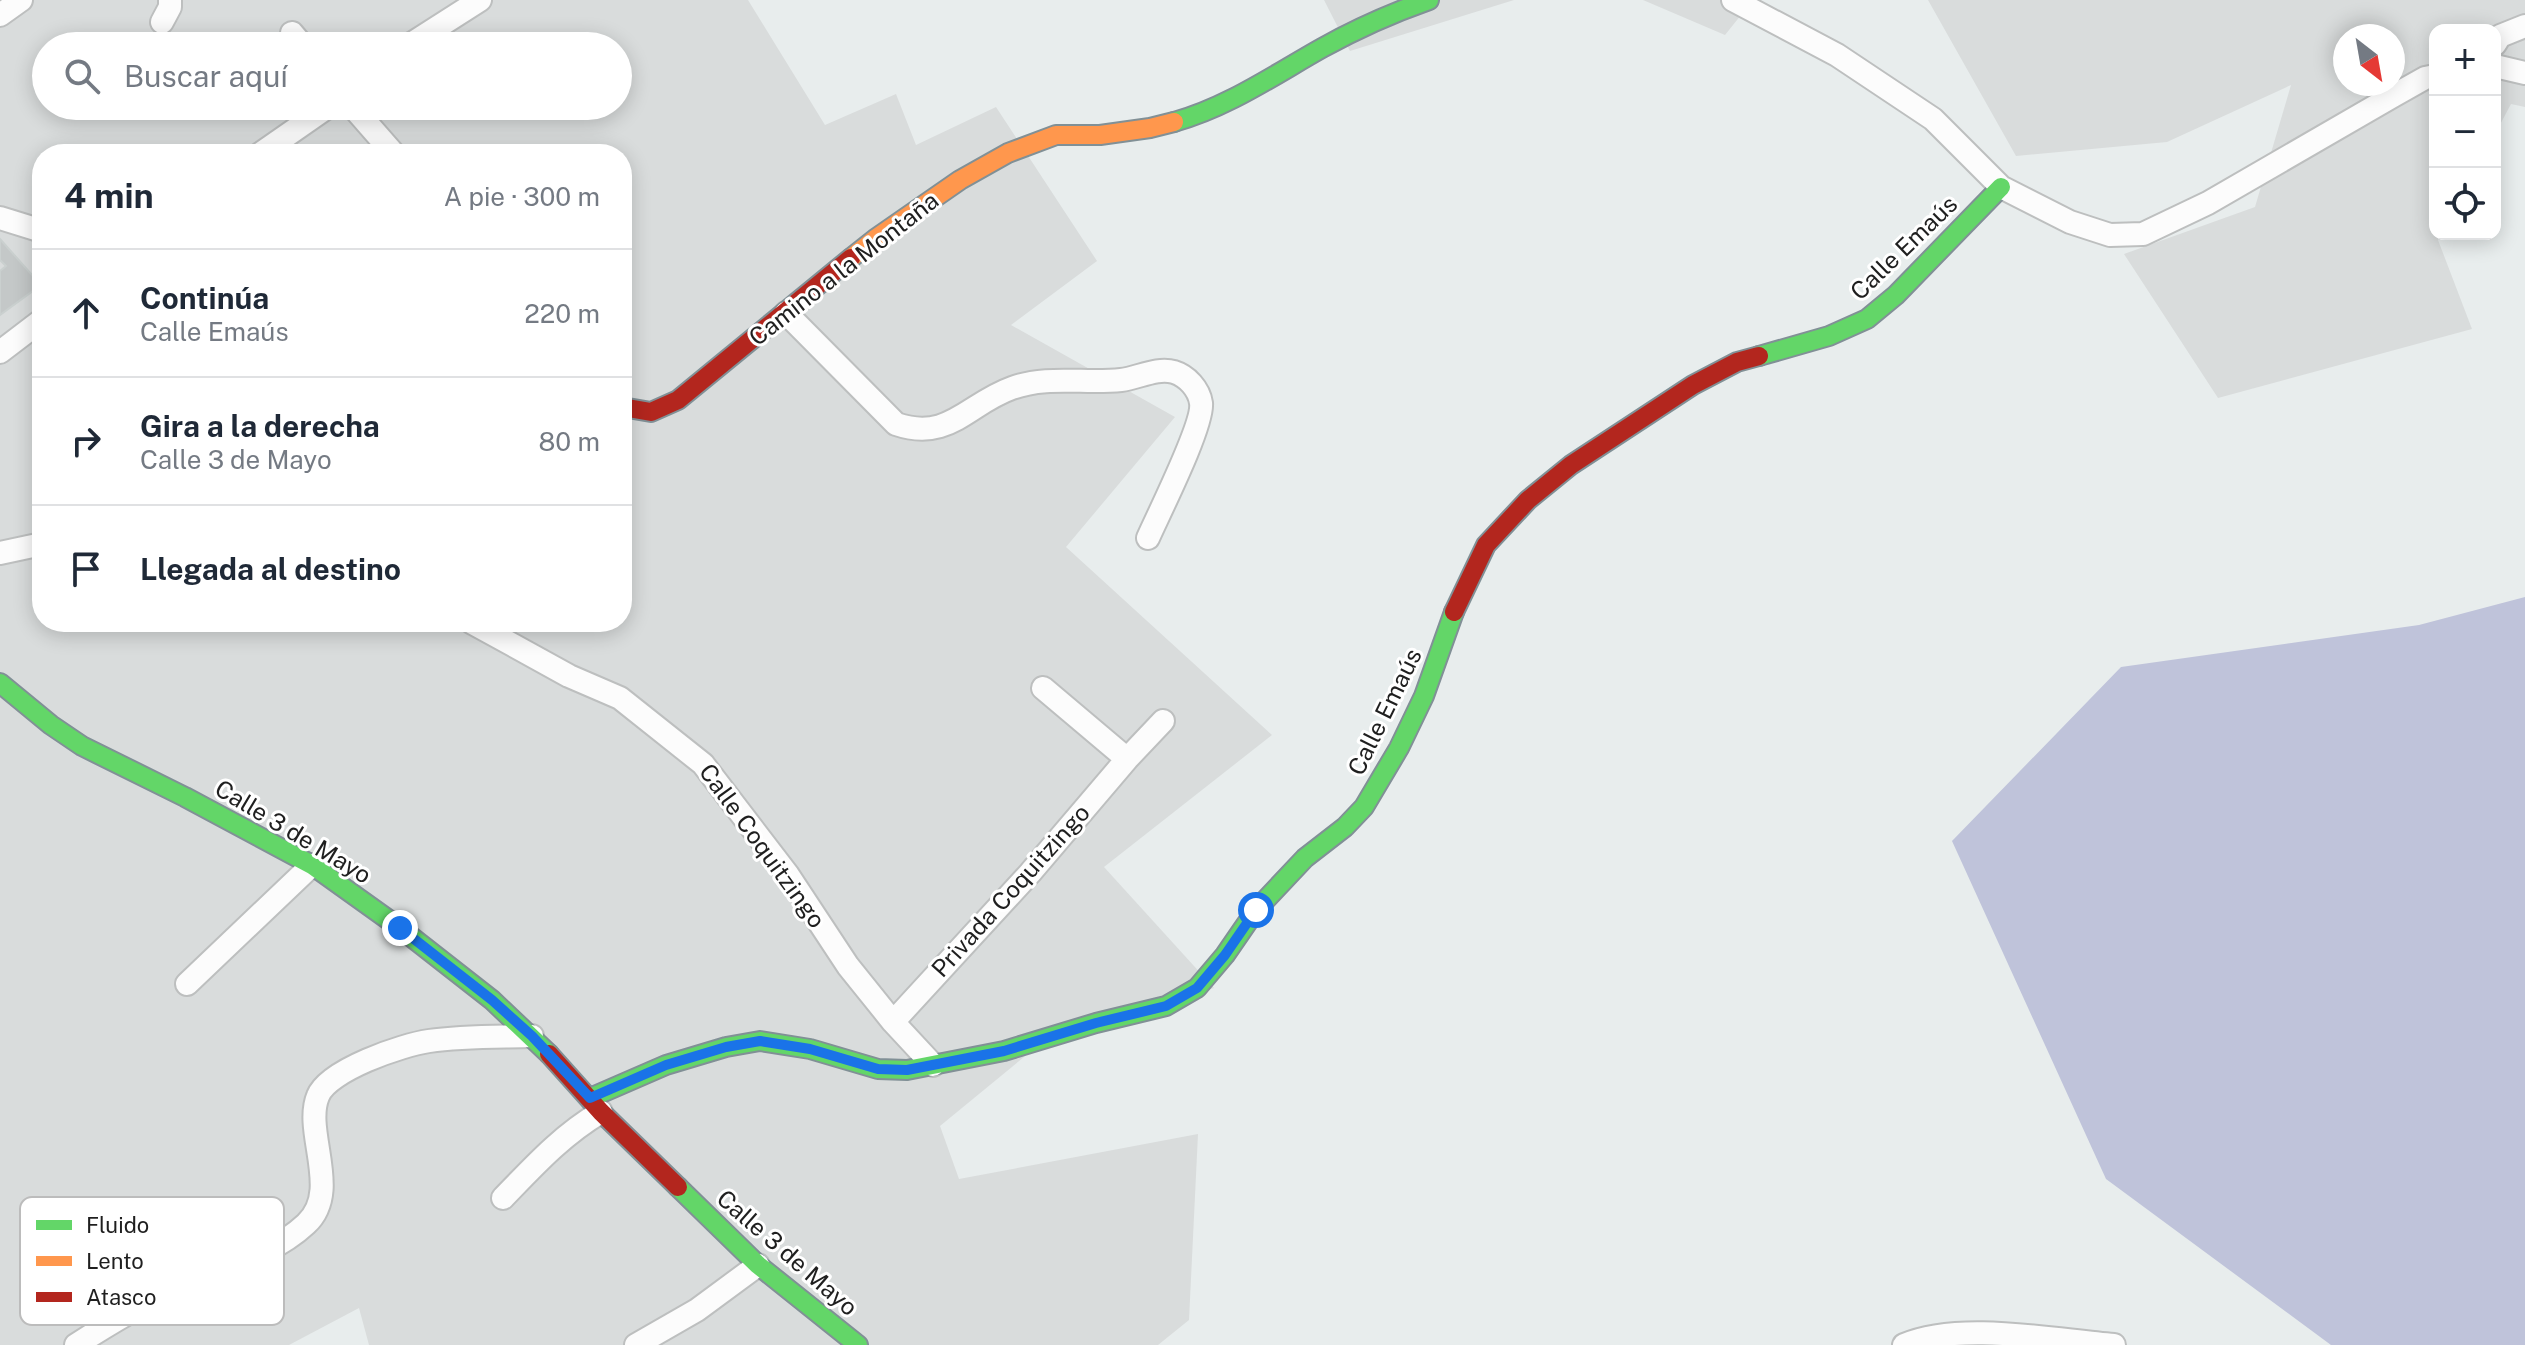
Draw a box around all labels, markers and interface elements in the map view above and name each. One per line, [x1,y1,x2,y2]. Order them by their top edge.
north arrow [2333,24,2405,96]
map controls [2429,24,2501,240]
button: + [2429,24,2501,96]
search box [32,32,632,120]
icon: search [60,54,104,98]
text: Buscar aquí [124,58,288,94]
button: − [2429,96,2501,168]
button: locate [2429,168,2501,240]
text: 4 min [64,176,154,216]
text: A pie · 300 m [444,181,600,212]
street label: Camino a la Montaña [743,186,944,351]
street label: Calle Emaús [1844,190,1962,305]
text: Continúa [140,280,269,316]
icon: ahead [64,291,108,335]
text: 220 m [524,298,600,329]
text: Calle Emaús [140,316,289,347]
text: Gira a la derecha [140,408,380,444]
icon: right [64,419,108,463]
text: 80 m [539,426,600,457]
text: Calle 3 de Mayo [140,444,332,475]
icon: arrive [64,547,108,591]
text: Llegada al destino [140,551,401,587]
street label: Calle Emaús [1341,644,1427,779]
street label: Calle Coquitzingo [694,758,832,933]
street label: Calle 3 de Mayo [210,774,377,889]
street label: Privada Coquitzingo [925,798,1095,982]
route start [1238,892,1274,928]
route end [382,910,418,946]
street label: Calle 3 de Mayo [712,1184,864,1321]
legend [20,1197,284,1325]
text: Fluido [86,1212,149,1238]
text: Lento [86,1248,144,1274]
text: Atasco [86,1284,156,1310]

